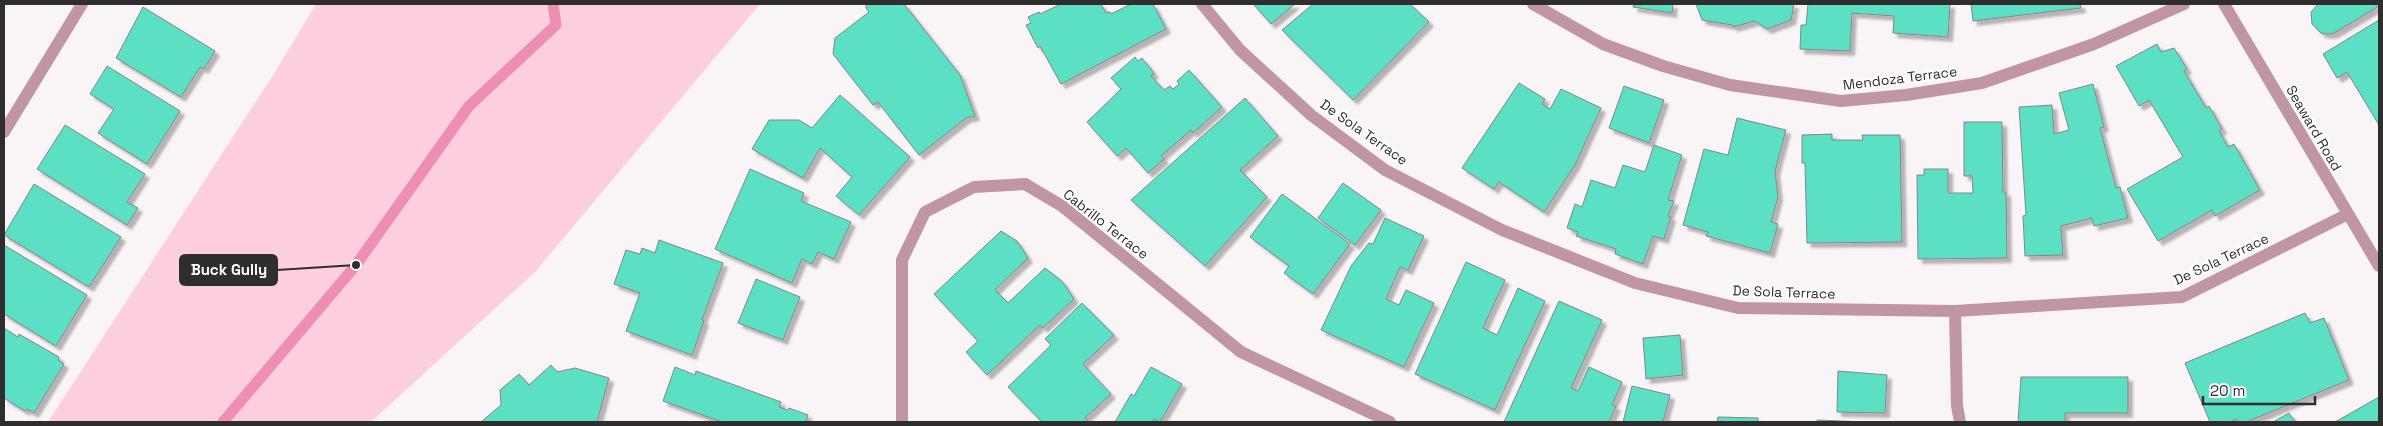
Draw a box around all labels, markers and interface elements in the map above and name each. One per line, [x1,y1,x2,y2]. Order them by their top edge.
street label: Mendoza Terrace [1842,62,1958,94]
street label: Seaward Road [2282,82,2346,174]
street label: De Sola Terrace [1317,95,1411,169]
street label: Cabrillo Terrace [1060,185,1152,263]
street label: De Sola Terrace [2170,229,2272,289]
callout: Buck Gully [180,255,277,285]
text: Buck Gully [191,260,267,279]
street label: De Sola Terrace [1732,281,1836,303]
scale bar [2203,374,2316,406]
text: 20 m [2210,381,2245,400]

